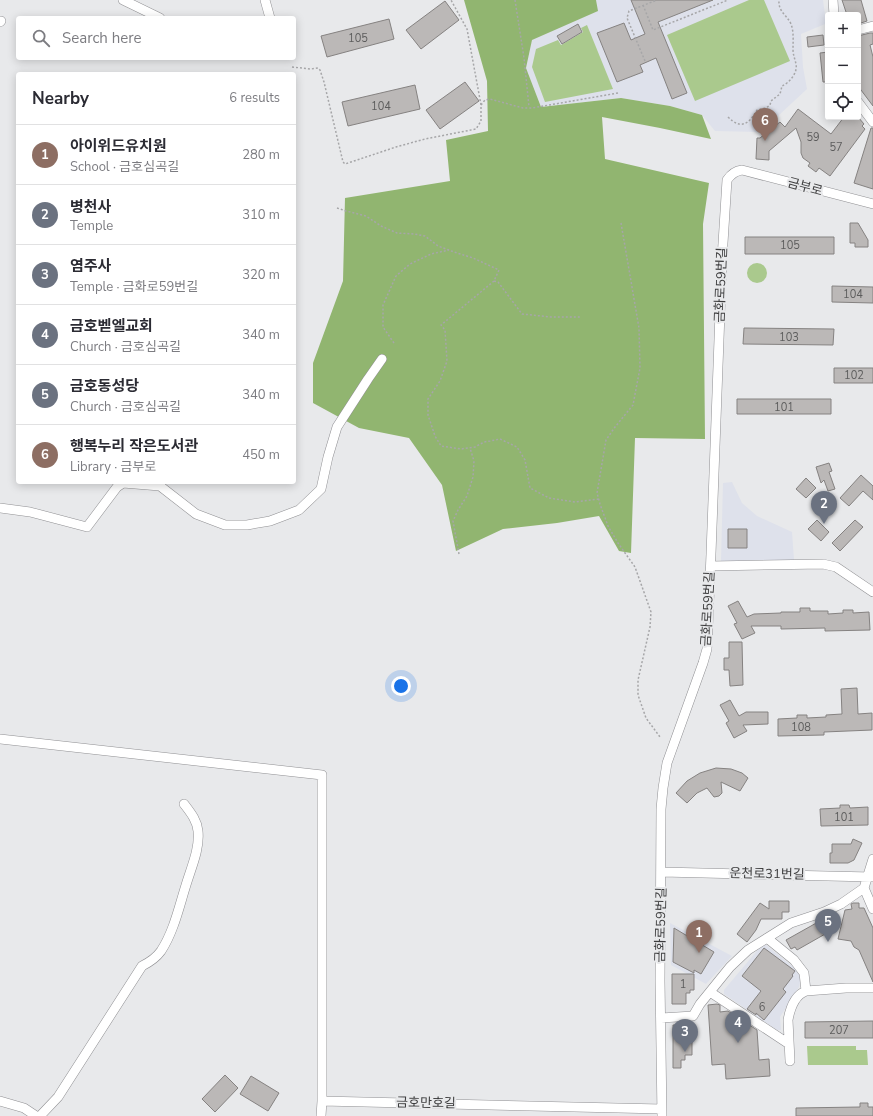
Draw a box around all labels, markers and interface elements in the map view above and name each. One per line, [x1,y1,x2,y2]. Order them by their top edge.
map controls [825,12,861,120]
button: + [825,12,861,48]
search box [16,16,296,60]
icon: search [30,27,52,49]
text: Search here [62,28,142,48]
house number: 105 [348,31,368,46]
button: − [825,48,861,84]
button: locate [825,84,861,120]
text: Nearby [32,87,89,110]
text: 6 results [229,89,280,107]
house number: 104 [371,99,391,114]
pin: 6 [752,108,778,141]
house number: 59 [806,130,820,145]
text: 아이위드유치원 [70,136,167,156]
house number: 57 [829,140,843,155]
text: 1 [41,146,49,164]
text: 280 m [242,146,280,164]
text: School · 금호심곡길 [70,158,179,176]
street label: 금부로 [785,174,825,200]
text: 병천사 [70,197,111,217]
text: 2 [41,206,49,224]
text: 310 m [242,206,280,224]
text: Temple [70,217,113,235]
house number: 105 [780,238,800,253]
street label: 금화로59번길 [711,247,731,323]
text: 염주사 [70,256,111,276]
text: 3 [41,266,49,284]
text: 320 m [242,266,280,284]
text: Temple · 금화로59번길 [70,278,198,296]
house number: 104 [843,287,863,302]
text: 금호벧엘교회 [70,316,153,336]
text: 4 [41,326,49,344]
text: 340 m [242,326,280,344]
house number: 103 [779,330,799,345]
text: Church · 금호심곡길 [70,338,181,356]
house number: 102 [844,368,864,383]
text: 금호동성당 [70,376,139,396]
text: 5 [41,386,49,404]
text: 340 m [242,386,280,404]
text: Church · 금호심곡길 [70,398,181,416]
house number: 101 [774,400,794,415]
text: 행복누리 작은도서관 [70,436,198,456]
text: 6 [41,446,49,464]
text: 450 m [242,446,280,464]
text: Library · 금부로 [70,458,156,476]
pin: 2 [811,491,837,524]
street label: 금화로59번길 [697,571,719,647]
your location [391,676,411,696]
house number: 108 [791,720,811,735]
house number: 101 [834,810,854,825]
street label: 운천로31번길 [729,864,805,884]
street label: 금화로59번길 [651,887,671,963]
pin: 5 [815,909,841,942]
pin: 1 [686,920,712,953]
house number: 1 [680,977,686,992]
house number: 6 [759,1000,766,1015]
pin: 4 [725,1010,751,1043]
pin: 3 [672,1019,698,1052]
house number: 207 [829,1023,849,1038]
street label: 금호만호길 [396,1093,456,1113]

